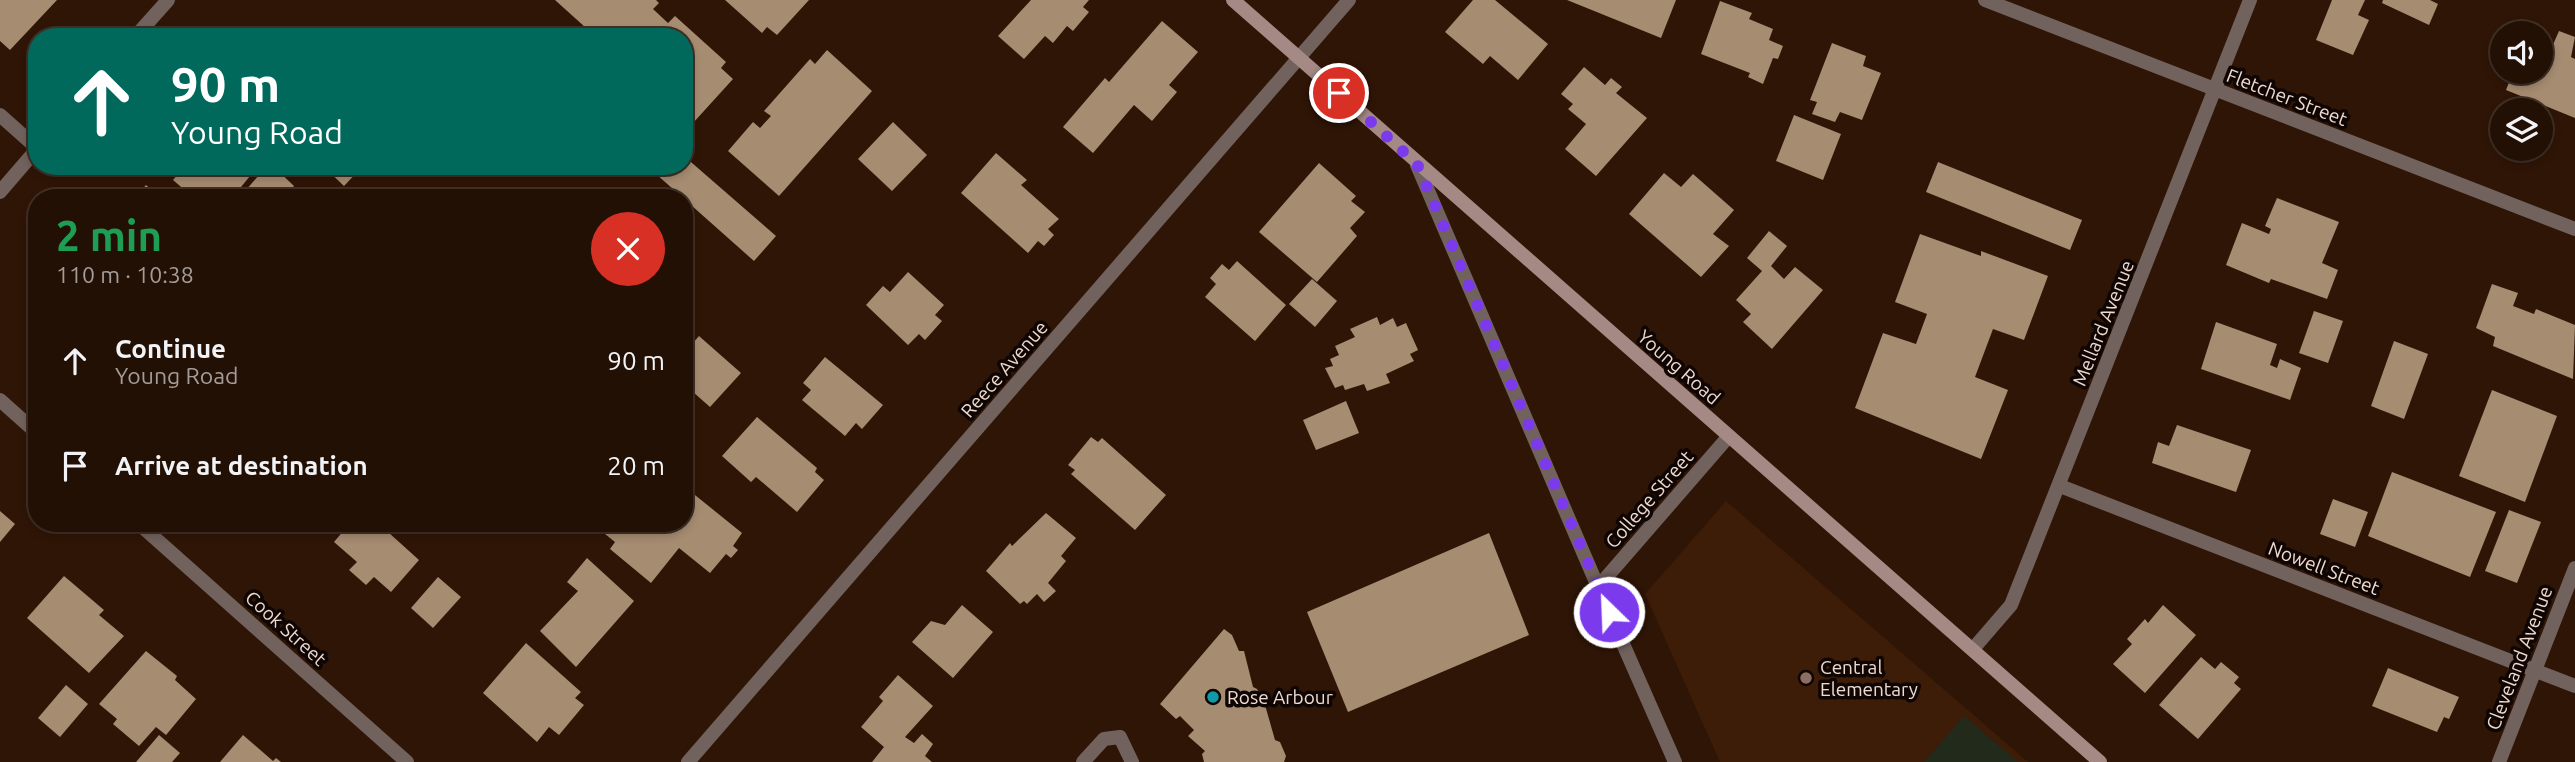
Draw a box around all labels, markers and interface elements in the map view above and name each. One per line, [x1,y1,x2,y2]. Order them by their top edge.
map controls [2490,21,2553,161]
button: sound [2490,21,2553,84]
icon: ahead [56,56,147,147]
text: 90 m [171,56,280,111]
pin [1309,63,1369,123]
street label: Fletcher Street [2223,64,2351,130]
icon: arrive [1320,74,1358,112]
button: layers [2490,98,2553,161]
text: Young Road [171,114,343,150]
text: 2 min [56,212,162,259]
button: close [591,212,665,286]
street label: Mellard Avenue [2068,257,2138,389]
text: 110 m · 10:38 [56,262,194,287]
street label: Reece Avenue [956,316,1052,422]
street label: Young Road [1633,325,1725,409]
text: Continue [115,334,226,363]
icon: ahead [56,342,94,380]
text: 90 m [607,346,665,375]
text: Young Road [115,363,239,388]
street label: College Street [1601,445,1698,552]
icon: arrive [56,447,94,485]
text: Arrive at destination [115,451,368,480]
text: 20 m [607,451,665,480]
street label: Nowell Street [2265,537,2383,599]
position arrow [1572,575,1646,649]
street label: Cleveland Avenue [2482,583,2556,733]
street label: Cook Street [241,586,331,670]
place label: Central Elementary [1820,656,1918,700]
marker: Central Elementary [1798,670,1814,686]
place label: Rose Arbour [1227,686,1333,708]
marker: Rose Arbour [1205,689,1221,705]

